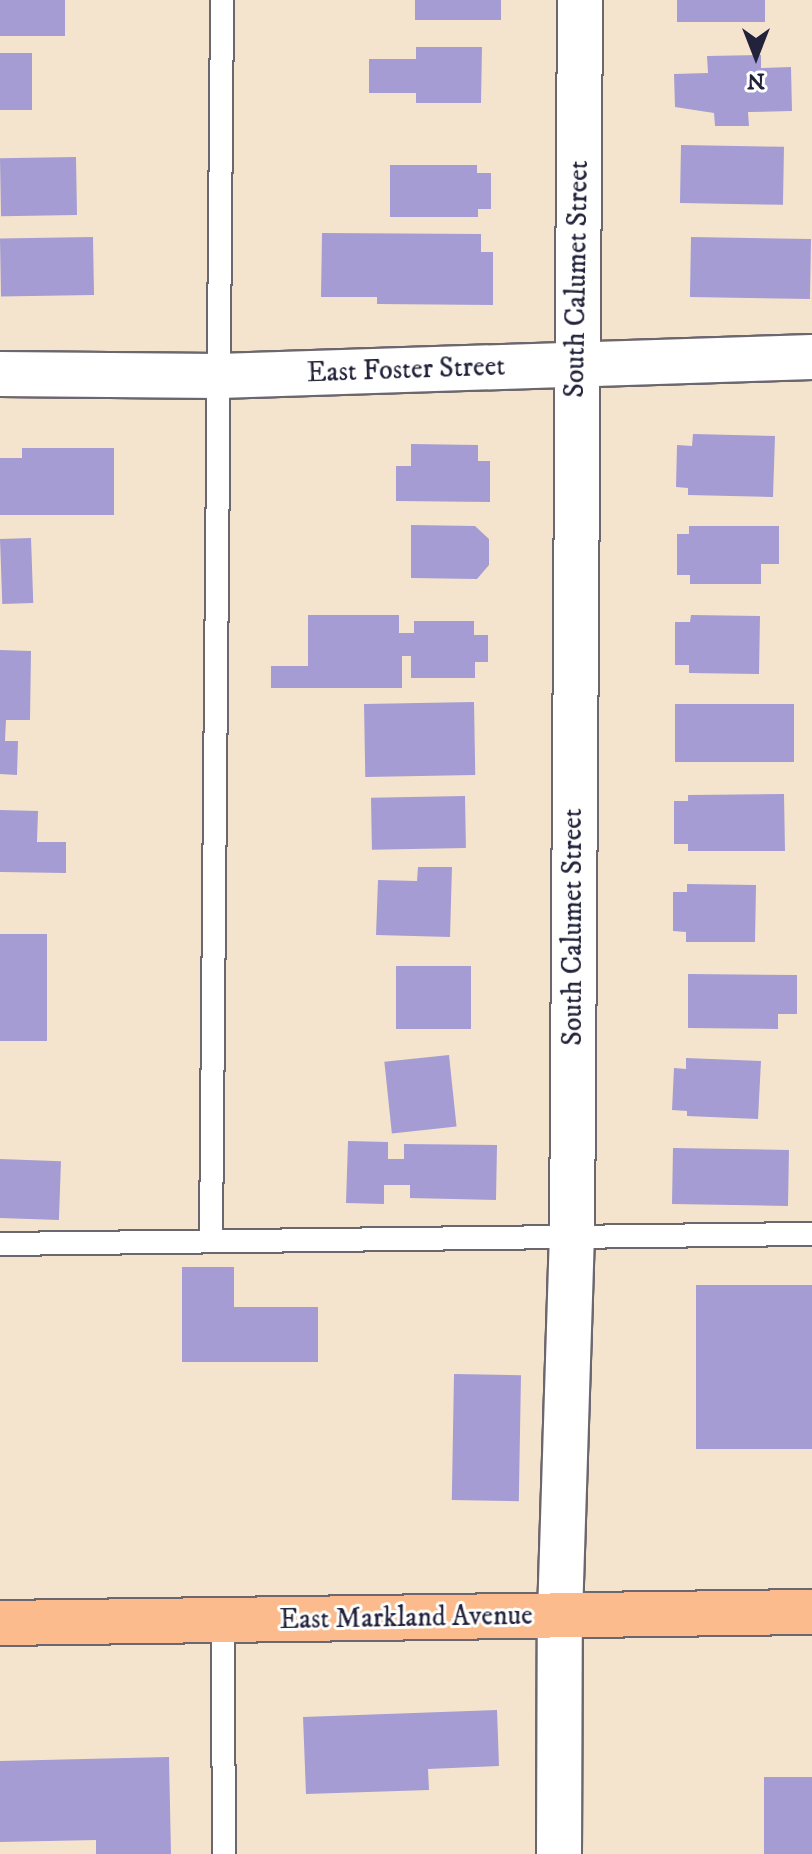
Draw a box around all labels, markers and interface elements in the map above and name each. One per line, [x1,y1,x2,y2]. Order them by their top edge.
north arrow [716,16,796,96]
text: N [747,67,765,94]
street label: South Calumet Street [558,160,596,398]
street label: East Foster Street [306,350,506,390]
street label: South Calumet Street [556,808,590,1046]
street label: East Markland Avenue [279,1599,533,1637]

